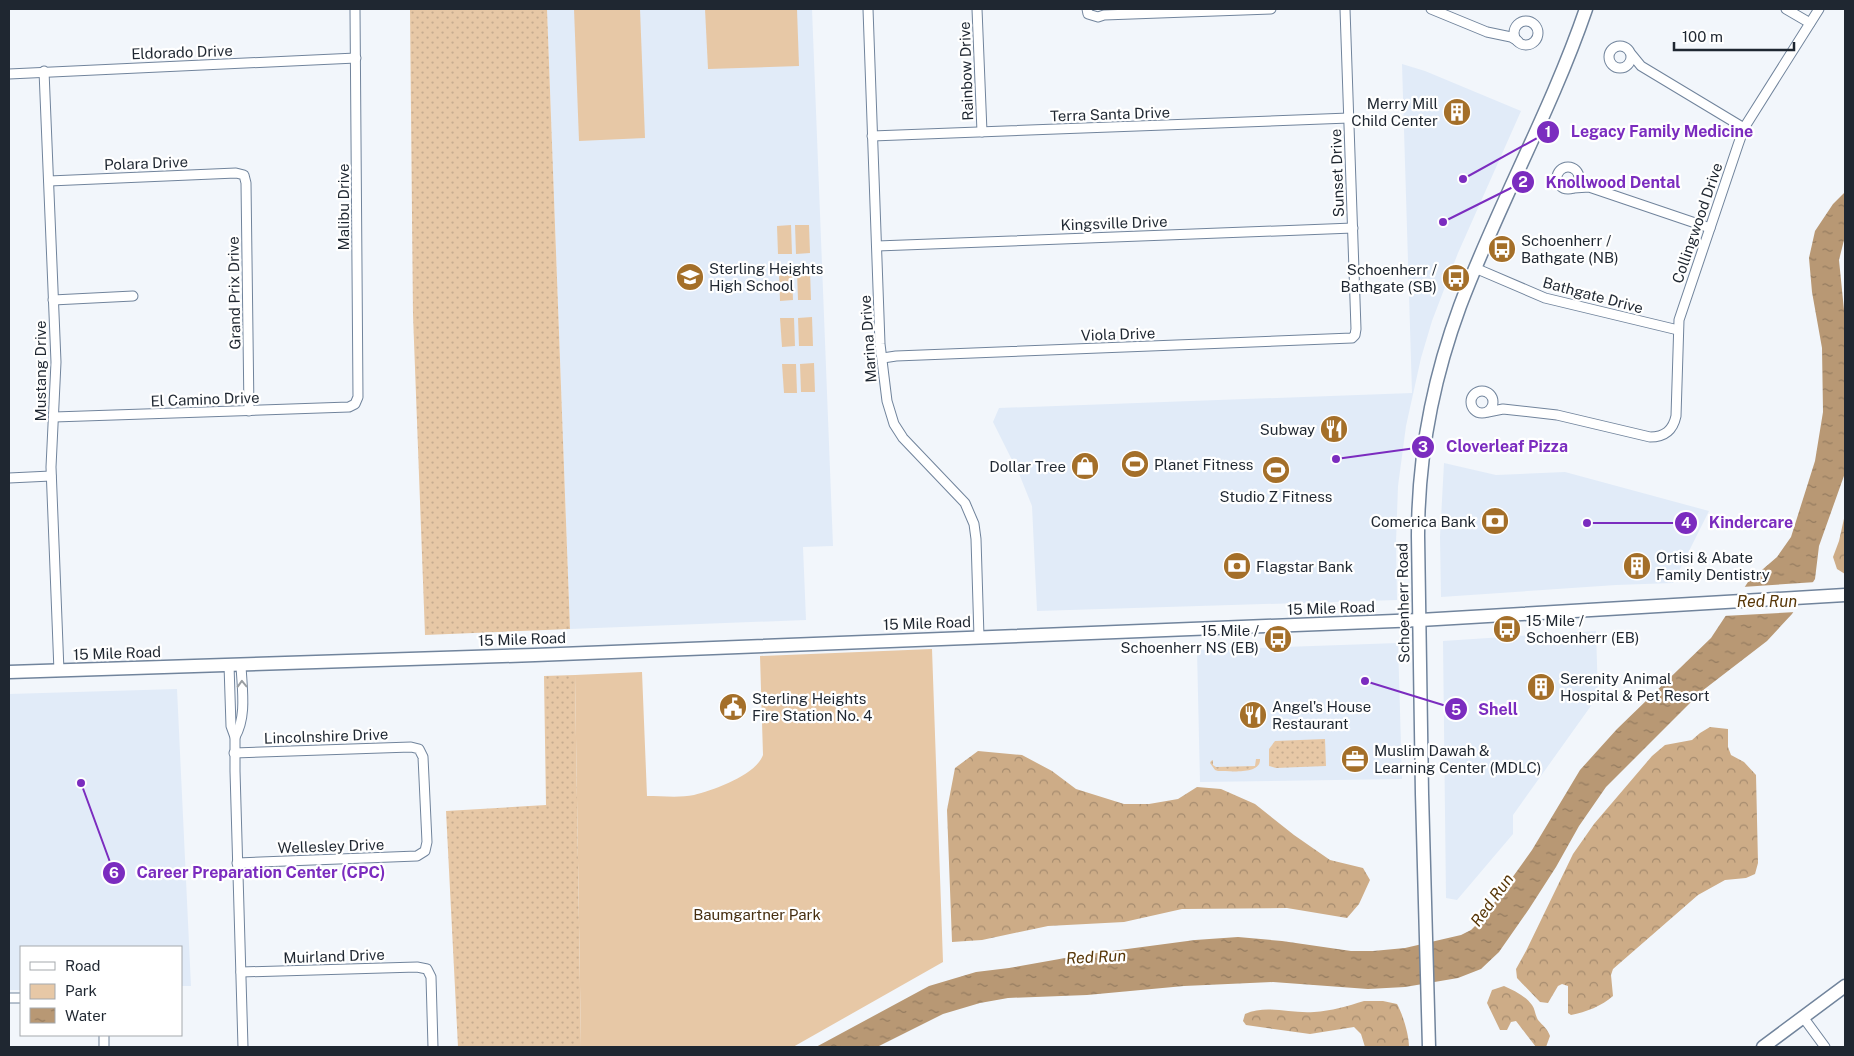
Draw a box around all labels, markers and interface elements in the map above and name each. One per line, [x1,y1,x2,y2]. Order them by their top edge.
scale bar [1674,20,1794,52]
street label: Rainbow Drive [956,21,976,121]
text: 100 m [1682,28,1723,45]
street label: Eldorado Drive [131,42,233,62]
place label: Merry Mill Child Center [1351,95,1438,129]
building icon: Merry Mill Child Center [1442,97,1472,127]
street label: Terra Santa Drive [1050,103,1170,125]
callout: Legacy Family Medicine [1535,116,1763,147]
text: Legacy Family Medicine [1571,122,1753,141]
text: 1 [1545,123,1551,140]
street label: Sunset Drive [1327,128,1347,218]
street label: Polara Drive [104,153,188,173]
street label: Collingwood Drive [1668,160,1726,286]
street label: Malibu Drive [335,164,352,250]
callout: Knollwood Dental [1510,167,1690,198]
text: 2 [1518,173,1528,190]
text: Knollwood Dental [1545,173,1681,192]
street label: Kingsville Drive [1060,213,1168,233]
place label: Schoenherr / Bathgate (NB) [1521,232,1619,266]
bus stop icon: Schoenherr / Bathgate (NB) [1487,234,1517,264]
street label: Grand Prix Drive [225,236,243,350]
place label: Sterling Heights High School [709,260,823,294]
place label: Schoenherr / Bathgate (SB) [1341,261,1438,295]
school or university icon: Sterling Heights High School [675,262,705,292]
bus stop icon: Schoenherr / Bathgate (SB) [1441,263,1471,293]
street label: Bathgate Drive [1541,273,1645,317]
street label: Marina Drive [856,295,880,383]
street label: Mustang Drive [32,320,49,422]
street label: Viola Drive [1080,324,1156,344]
street label: El Camino Drive [150,389,260,409]
restaurant icon: Subway [1319,414,1349,444]
place label: Subway [1260,421,1315,438]
callout: Cloverleaf Pizza [1411,431,1578,462]
text: Cloverleaf Pizza [1446,437,1568,456]
text: 3 [1418,438,1428,455]
sports icon: Planet Fitness [1120,449,1150,479]
shop icon: Dollar Tree [1070,451,1100,481]
sports icon: Studio Z Fitness [1261,455,1291,485]
place label: Planet Fitness [1154,456,1253,473]
place label: Dollar Tree [989,458,1066,475]
place label: Studio Z Fitness [1220,488,1332,505]
bank icon: Comerica Bank [1480,506,1510,536]
callout: Kindercare [1674,507,1803,538]
place label: Comerica Bank [1371,513,1476,530]
text: Kindercare [1709,513,1793,532]
text: 4 [1681,514,1691,531]
street label: Schoenherr Road [1393,543,1413,663]
place label: Ortisi & Abate Family Dentistry [1656,549,1770,583]
bank icon: Flagstar Bank [1222,551,1252,581]
building icon: Ortisi & Abate Family Dentistry [1622,551,1652,581]
place label: Flagstar Bank [1256,558,1353,575]
water label: Red Run [1737,592,1797,611]
street label: 15 Mile Road [1287,598,1375,618]
place label: 15 Mile / Schoenherr (EB) [1526,612,1639,646]
street label: 15 Mile Road [883,613,971,633]
bus stop icon: 15 Mile / Schoenherr (EB) [1492,614,1522,644]
place label: 15 Mile / Schoenherr NS (EB) [1121,622,1260,656]
bus stop icon: 15 Mile / Schoenherr NS (EB) [1263,624,1293,654]
street label: 15 Mile Road [478,629,566,649]
street label: 15 Mile Road [73,643,161,663]
place label: Serenity Animal Hospital & Pet Resort [1560,670,1710,704]
building icon: Serenity Animal Hospital & Pet Resort [1526,672,1556,702]
one-way arrow [237,680,247,688]
place label: Sterling Heights Fire Station No. 4 [752,690,872,724]
public building icon: Sterling Heights Fire Station No. 4 [718,692,748,722]
callout: Shell [1443,694,1528,725]
place label: Angel's House Restaurant [1272,698,1371,732]
restaurant icon: Angel's House Restaurant [1238,700,1268,730]
text: Shell [1478,700,1518,719]
text: 5 [1451,701,1461,718]
street label: Lincolnshire Drive [263,725,389,747]
place label: Muslim Dawah & Learning Center (MDLC) [1374,742,1541,776]
office icon: Muslim Dawah & Learning Center (MDLC) [1340,744,1370,774]
street label: Wellesley Drive [277,836,385,856]
callout: Career Preparation Center (CPC) [101,857,395,888]
text: Career Preparation Center (CPC) [137,863,385,882]
text: 6 [109,864,119,881]
water label: Red Run [1467,870,1517,930]
park label: Baumgartner Park [693,906,821,923]
legend [20,946,182,1036]
street label: Muirland Drive [283,946,385,966]
water label: Red Run [1065,946,1127,968]
text: Road [65,957,101,974]
text: Park [65,982,97,999]
text: Water [65,1007,107,1024]

